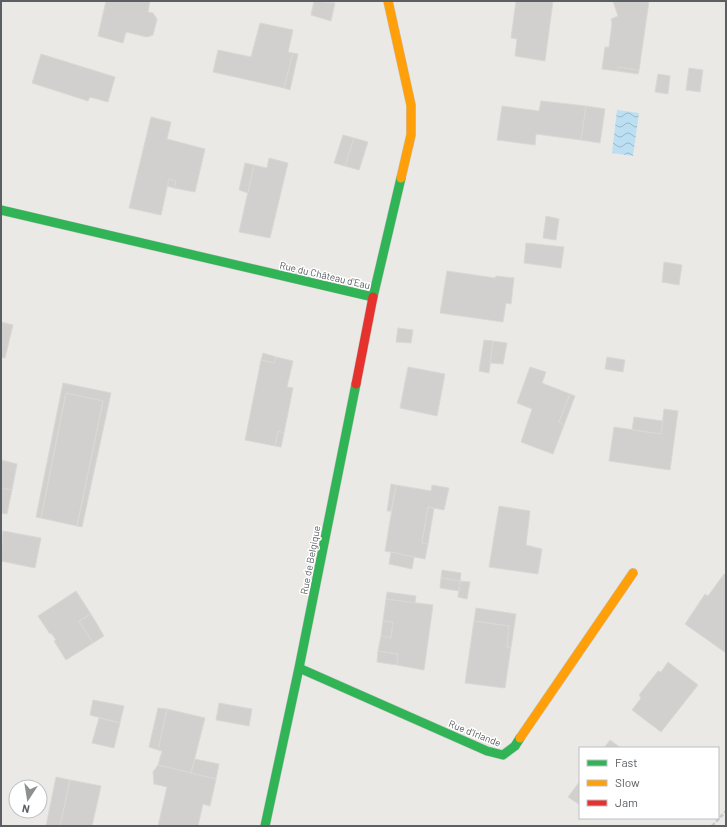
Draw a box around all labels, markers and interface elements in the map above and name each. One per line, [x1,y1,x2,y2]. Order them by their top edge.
street label: Rue du Château d'Eau [278,259,372,291]
street label: Rue de Belgique [297,525,323,595]
street label: Rue d'Irlande [447,717,503,749]
legend [579,747,719,819]
text: Fast [615,755,638,769]
text: Slow [615,775,640,789]
north arrow [8,779,48,819]
text: Jam [615,795,638,809]
text: N [21,802,31,816]

